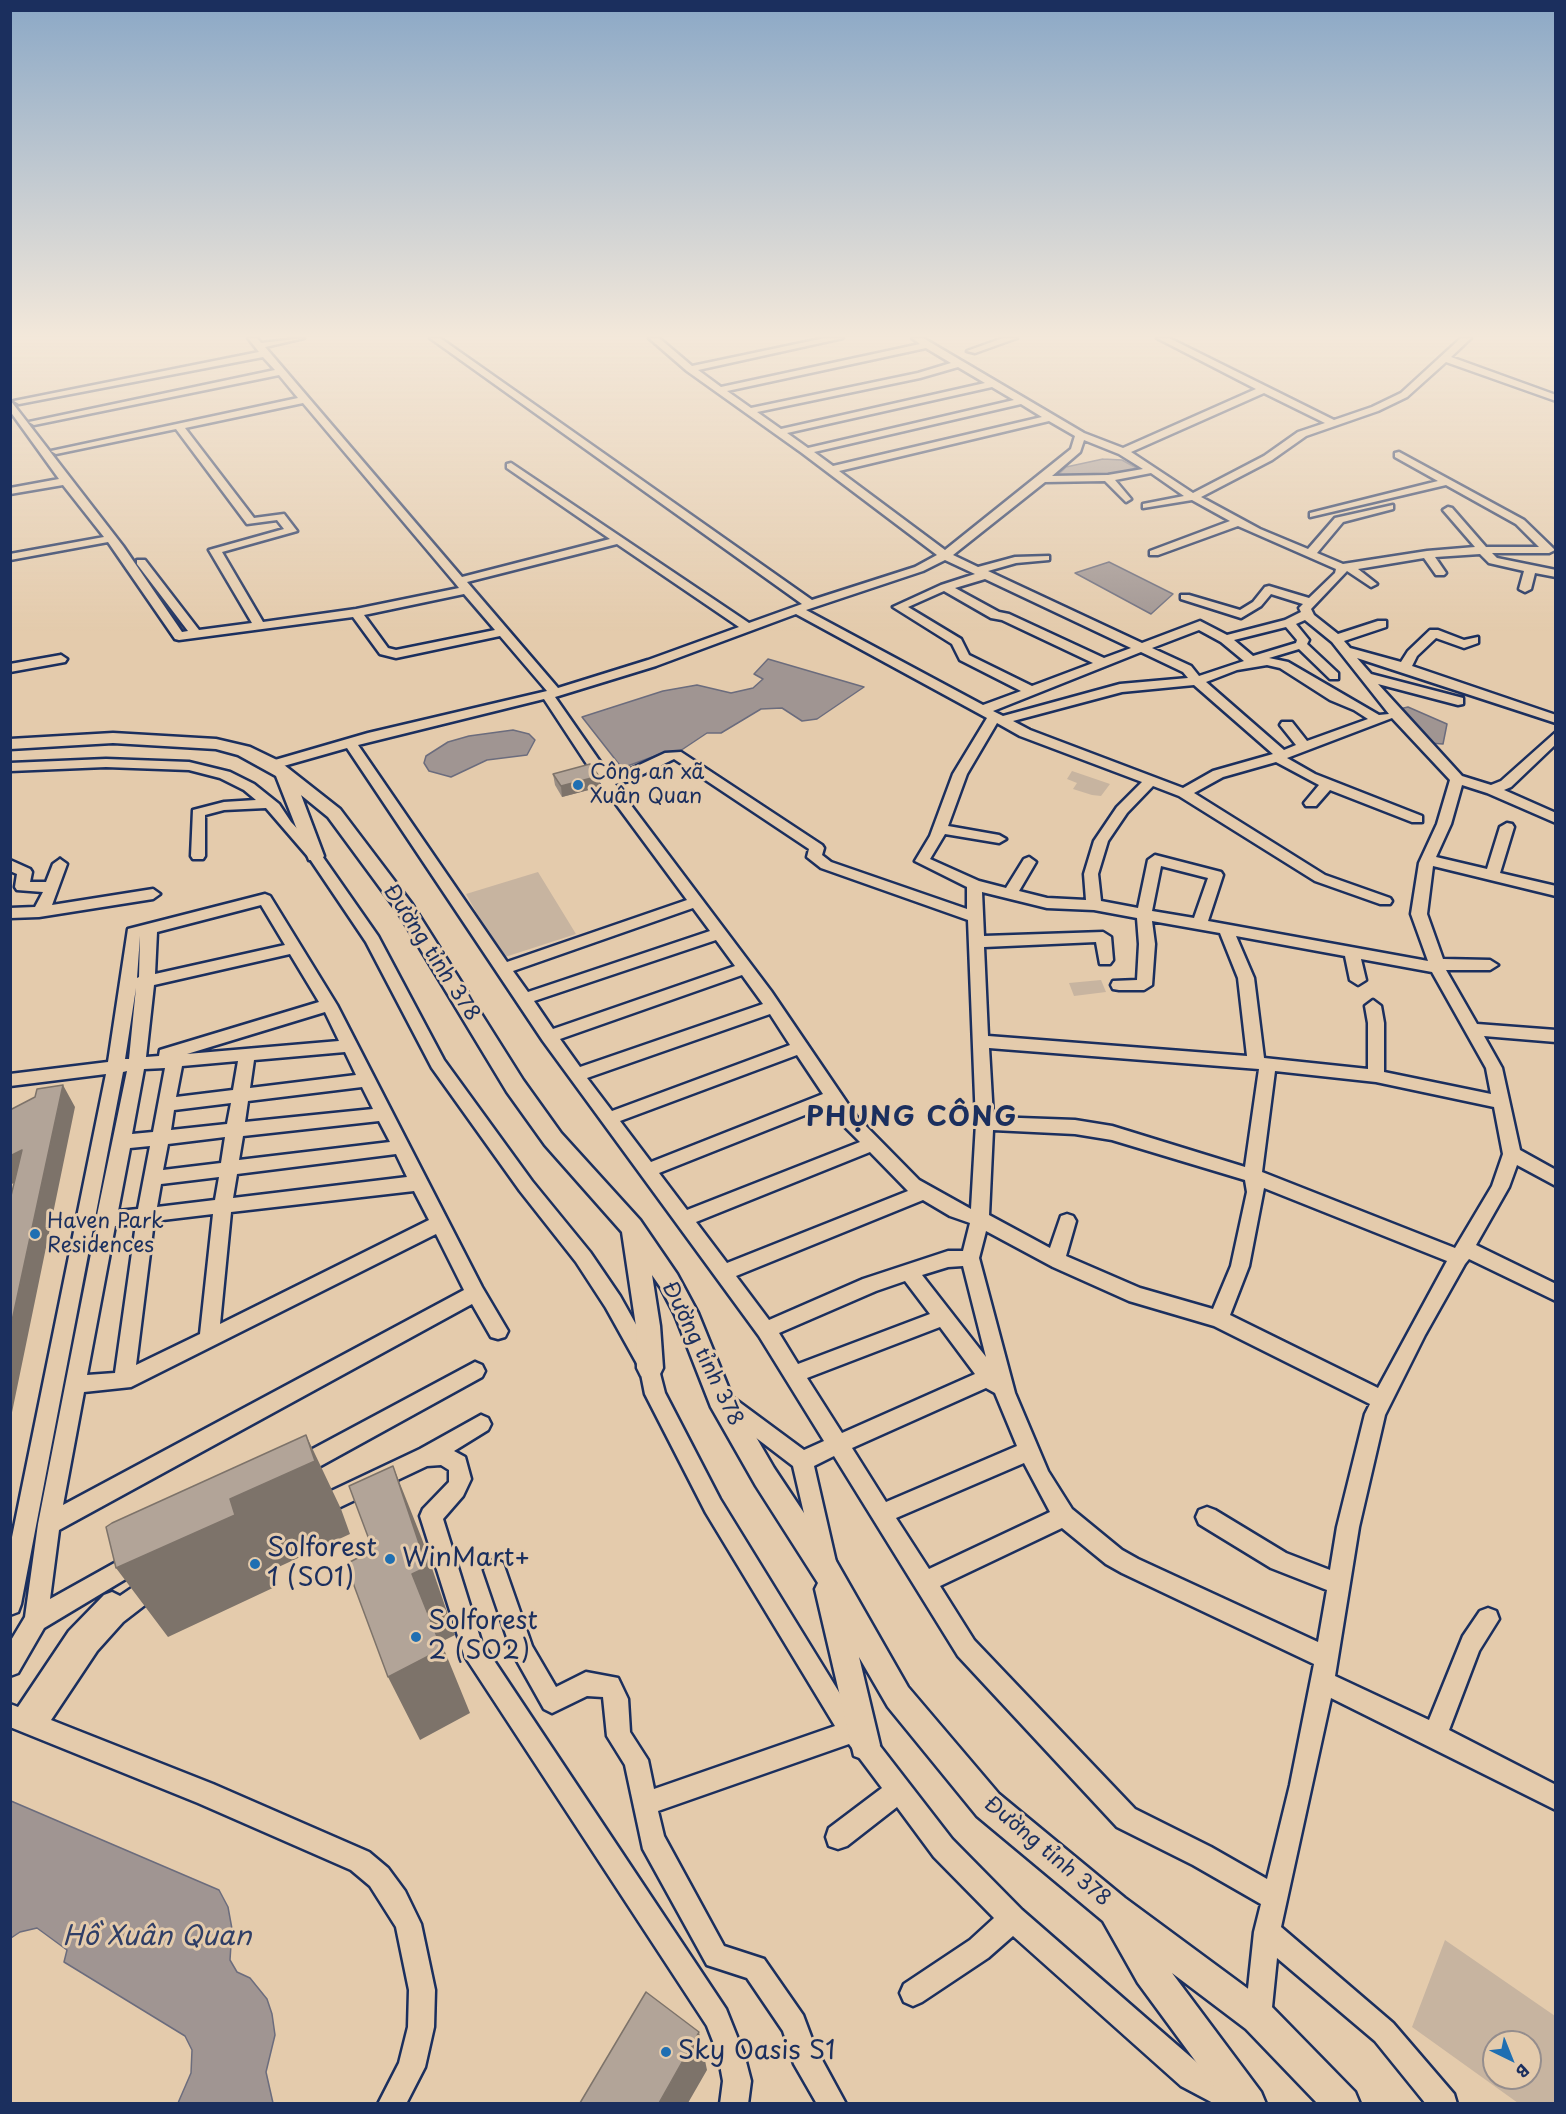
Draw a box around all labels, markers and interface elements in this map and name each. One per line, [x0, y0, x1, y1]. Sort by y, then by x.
place label: Công an xã Xuân Quan [590, 760, 704, 810]
marker: Công an xã Xuân Quan [571, 778, 585, 792]
street label: Đường tỉnh 378 [378, 880, 484, 1026]
district label: PHỤNG CÔNG [806, 1103, 1018, 1135]
place label: Haven Park Residences [47, 1209, 164, 1259]
marker: Haven Park Residences [28, 1227, 42, 1241]
street label: Đường tỉnh 378 [656, 1278, 748, 1430]
place label: Solforest 1 (SO1) [267, 1533, 377, 1594]
place label: WinMart+ [402, 1543, 531, 1575]
marker: WinMart+ [383, 1552, 397, 1566]
marker: Solforest 1 (SO1) [248, 1557, 262, 1571]
place label: Solforest 2 (SO2) [428, 1606, 538, 1667]
marker: Solforest 2 (SO2) [409, 1630, 423, 1644]
street label: Đường tỉnh 378 [979, 1792, 1115, 1912]
water label: Hồ Xuân Quan [63, 1922, 251, 1954]
north arrow [1482, 2030, 1542, 2090]
place label: Sky Oasis S1 [678, 2036, 835, 2068]
marker: Sky Oasis S1 [659, 2045, 673, 2059]
text: B [1511, 2059, 1535, 2084]

